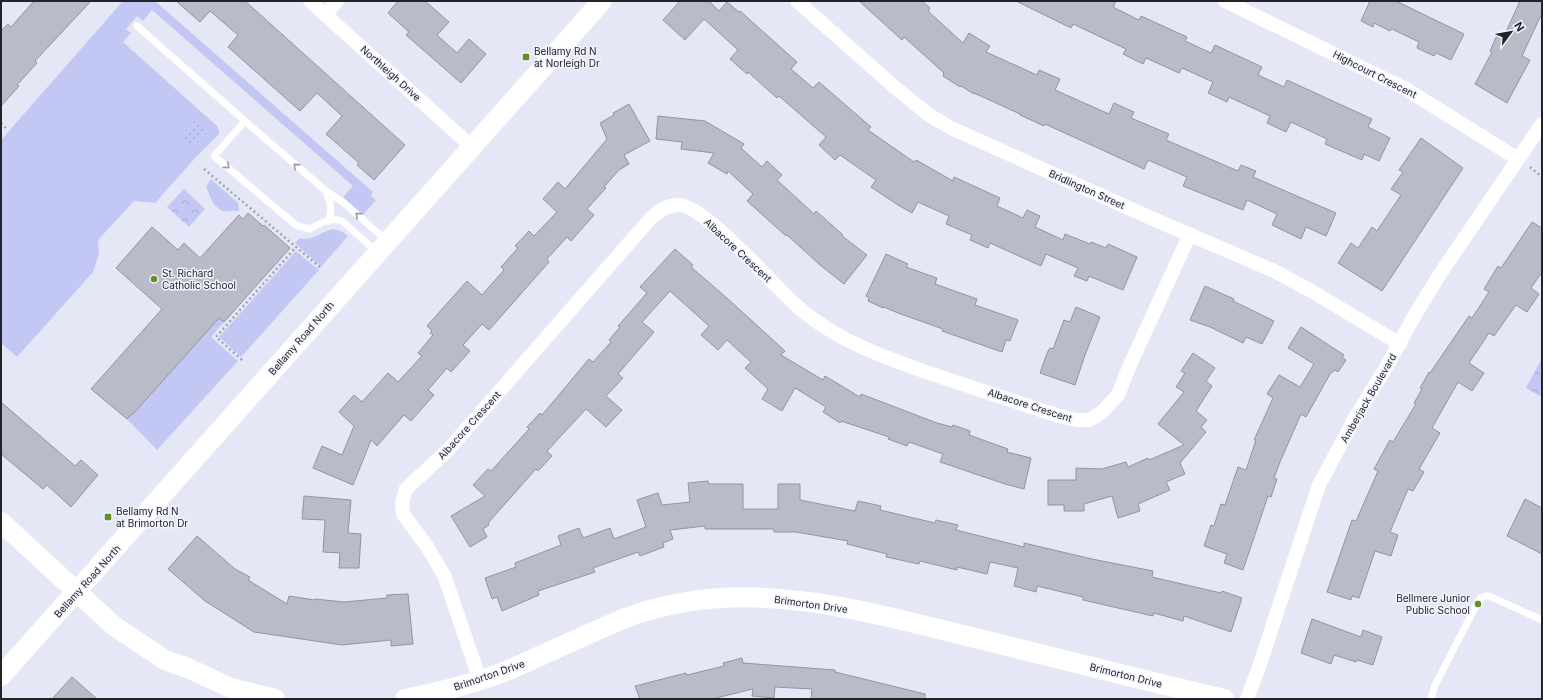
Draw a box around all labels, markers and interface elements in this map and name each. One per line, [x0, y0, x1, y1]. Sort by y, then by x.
north arrow [1491, 12, 1531, 52]
text: N [1511, 19, 1528, 34]
street label: Northleigh Drive [358, 43, 424, 103]
place label: Bellamy Rd N at Norleigh Dr [534, 45, 600, 69]
street label: Highcourt Crescent [1331, 48, 1419, 101]
marker: Bellamy Rd N at Norleigh Dr [521, 52, 531, 62]
one-way arrow [222, 162, 229, 169]
one-way arrow [293, 163, 301, 170]
street label: Bridlington Street [1047, 167, 1128, 211]
one-way arrow [355, 213, 363, 220]
street label: Albacore Crescent [702, 216, 775, 285]
place label: St. Richard Catholic School [162, 267, 236, 291]
marker: St. Richard Catholic School [149, 274, 159, 284]
street label: Bellamy Road North [266, 299, 336, 377]
street label: Amberjack Boulevard [1338, 351, 1398, 445]
street label: Albacore Crescent [986, 386, 1074, 425]
street label: Albacore Crescent [435, 388, 503, 462]
place label: Bellamy Rd N at Brimorton Dr [116, 505, 188, 529]
marker: Bellamy Rd N at Brimorton Dr [103, 512, 113, 522]
street label: Bellamy Road North [51, 542, 123, 620]
place label: Bellmere Junior Public School [1396, 592, 1470, 616]
street label: Brimorton Drive [773, 593, 849, 615]
marker: Bellmere Junior Public School [1473, 599, 1483, 609]
street label: Brimorton Drive [452, 657, 526, 693]
street label: Brimorton Drive [1089, 660, 1164, 690]

